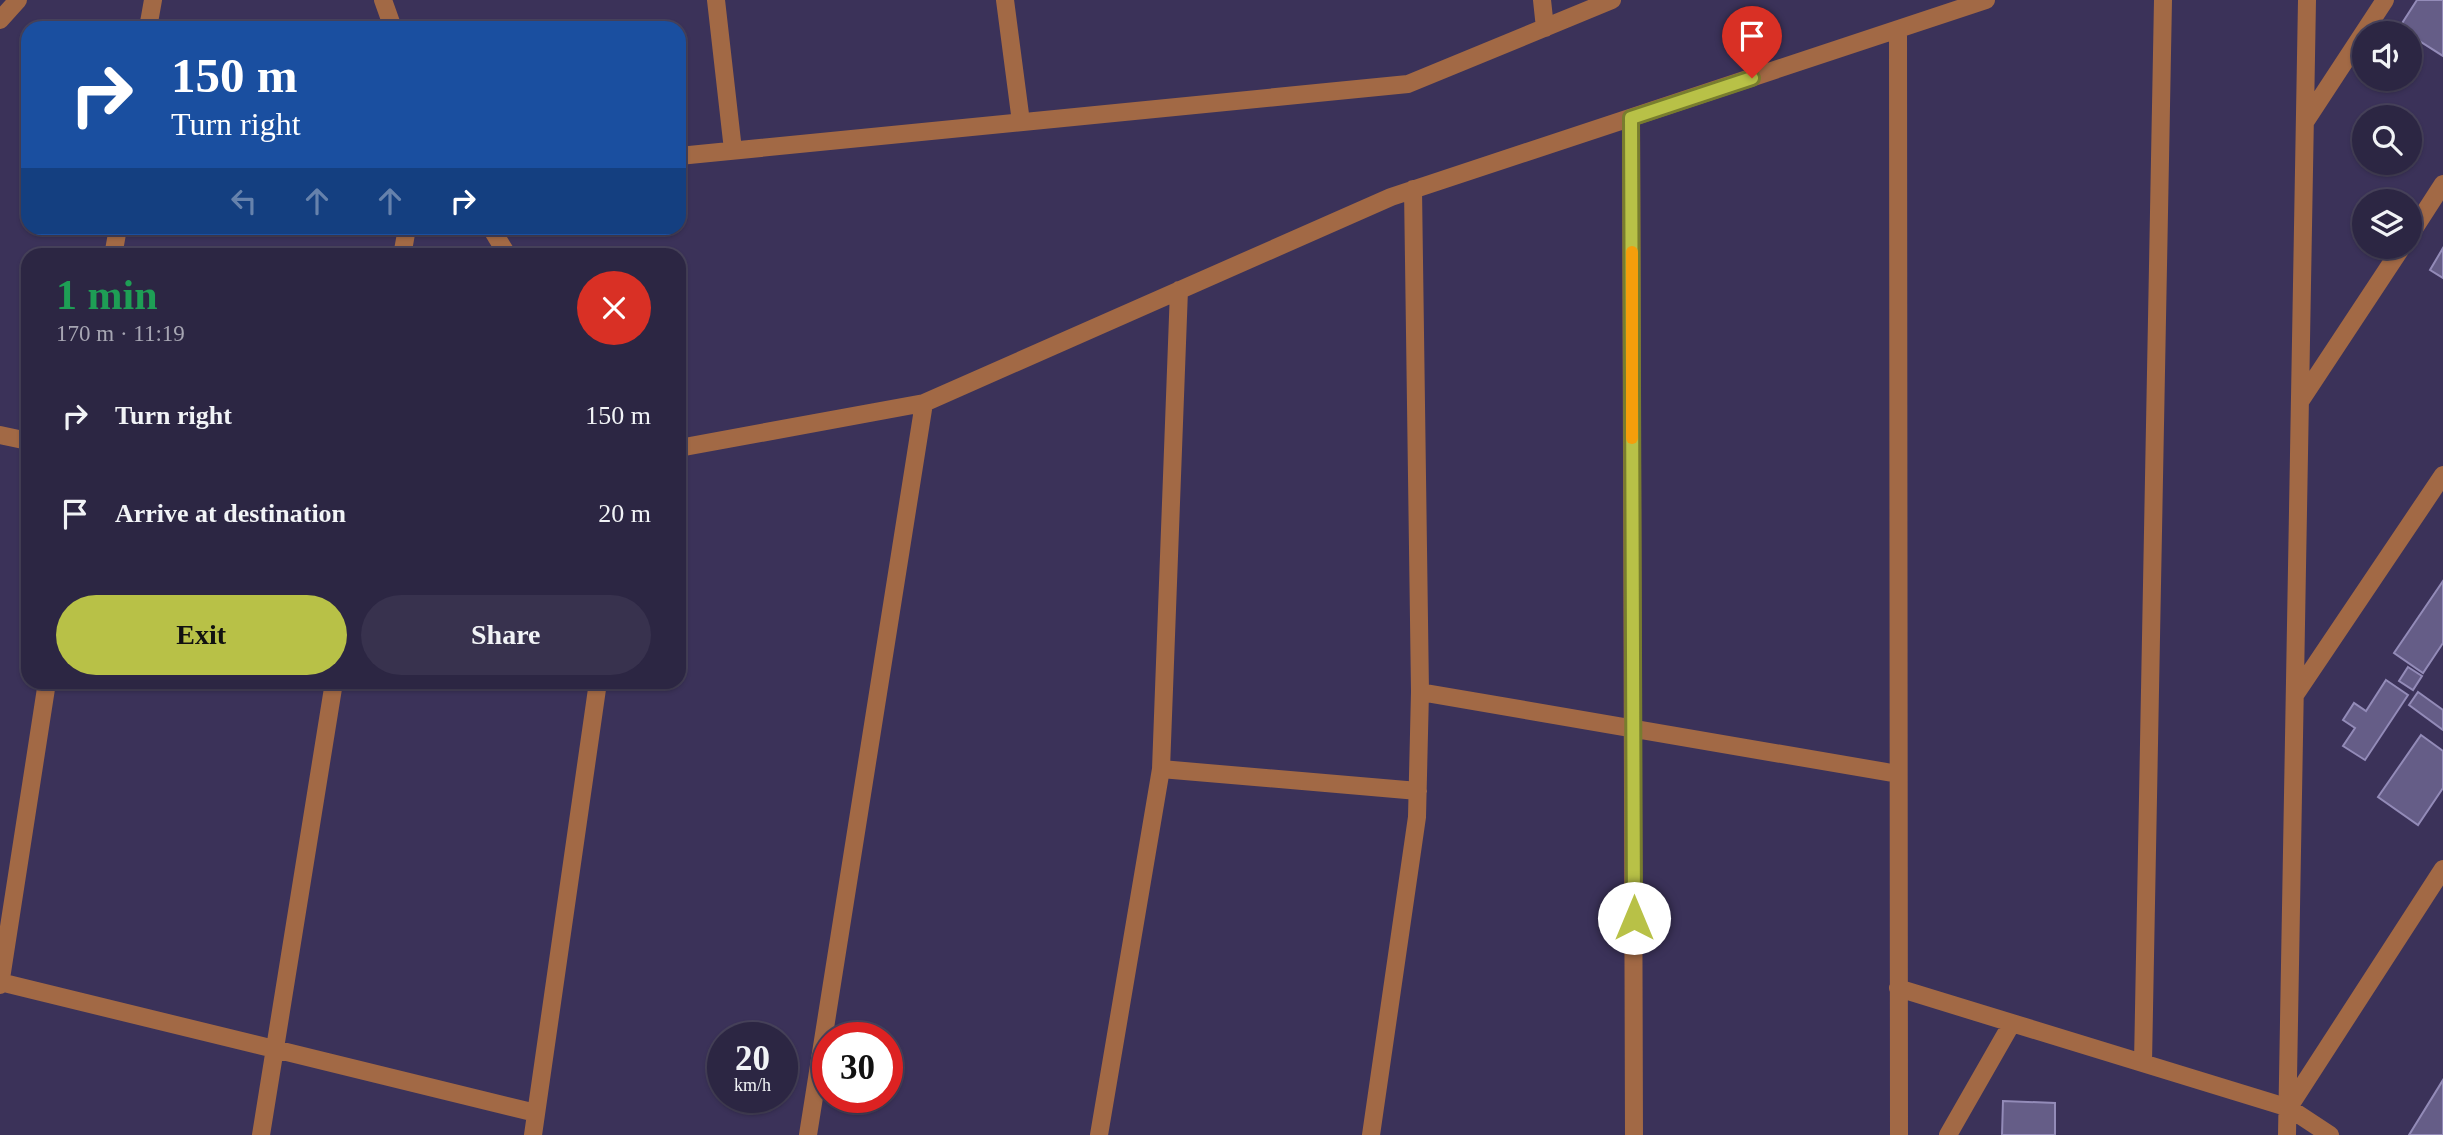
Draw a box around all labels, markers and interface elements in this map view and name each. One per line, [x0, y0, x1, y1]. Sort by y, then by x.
pin [1722, 6, 1782, 78]
icon: arrive [1733, 17, 1771, 55]
map controls [2352, 21, 2422, 259]
button: sound [2352, 21, 2422, 91]
text: 150 m [171, 48, 298, 103]
icon: right [56, 49, 147, 140]
button: search [2352, 105, 2422, 175]
text: Turn right [171, 106, 301, 142]
icon: left [225, 182, 263, 220]
icon: ahead [298, 182, 336, 220]
icon: ahead [371, 182, 409, 220]
icon: right [444, 182, 482, 220]
button: layers [2352, 189, 2422, 259]
button: close [577, 271, 651, 345]
text: 1 min [56, 272, 158, 318]
text: 170 m · 11:19 [56, 321, 185, 346]
icon: right [56, 397, 94, 435]
text: Turn right [115, 401, 232, 430]
text: 150 m [585, 401, 651, 430]
icon: arrive [56, 495, 94, 533]
text: Arrive at destination [115, 499, 346, 528]
text: 20 m [598, 499, 651, 528]
button: Exit [56, 595, 347, 675]
button: Share [361, 595, 651, 675]
position arrow [1597, 881, 1671, 955]
speed limit sign: 30 [812, 1022, 903, 1113]
text: 20 [735, 1039, 770, 1078]
text: km/h [734, 1075, 771, 1095]

